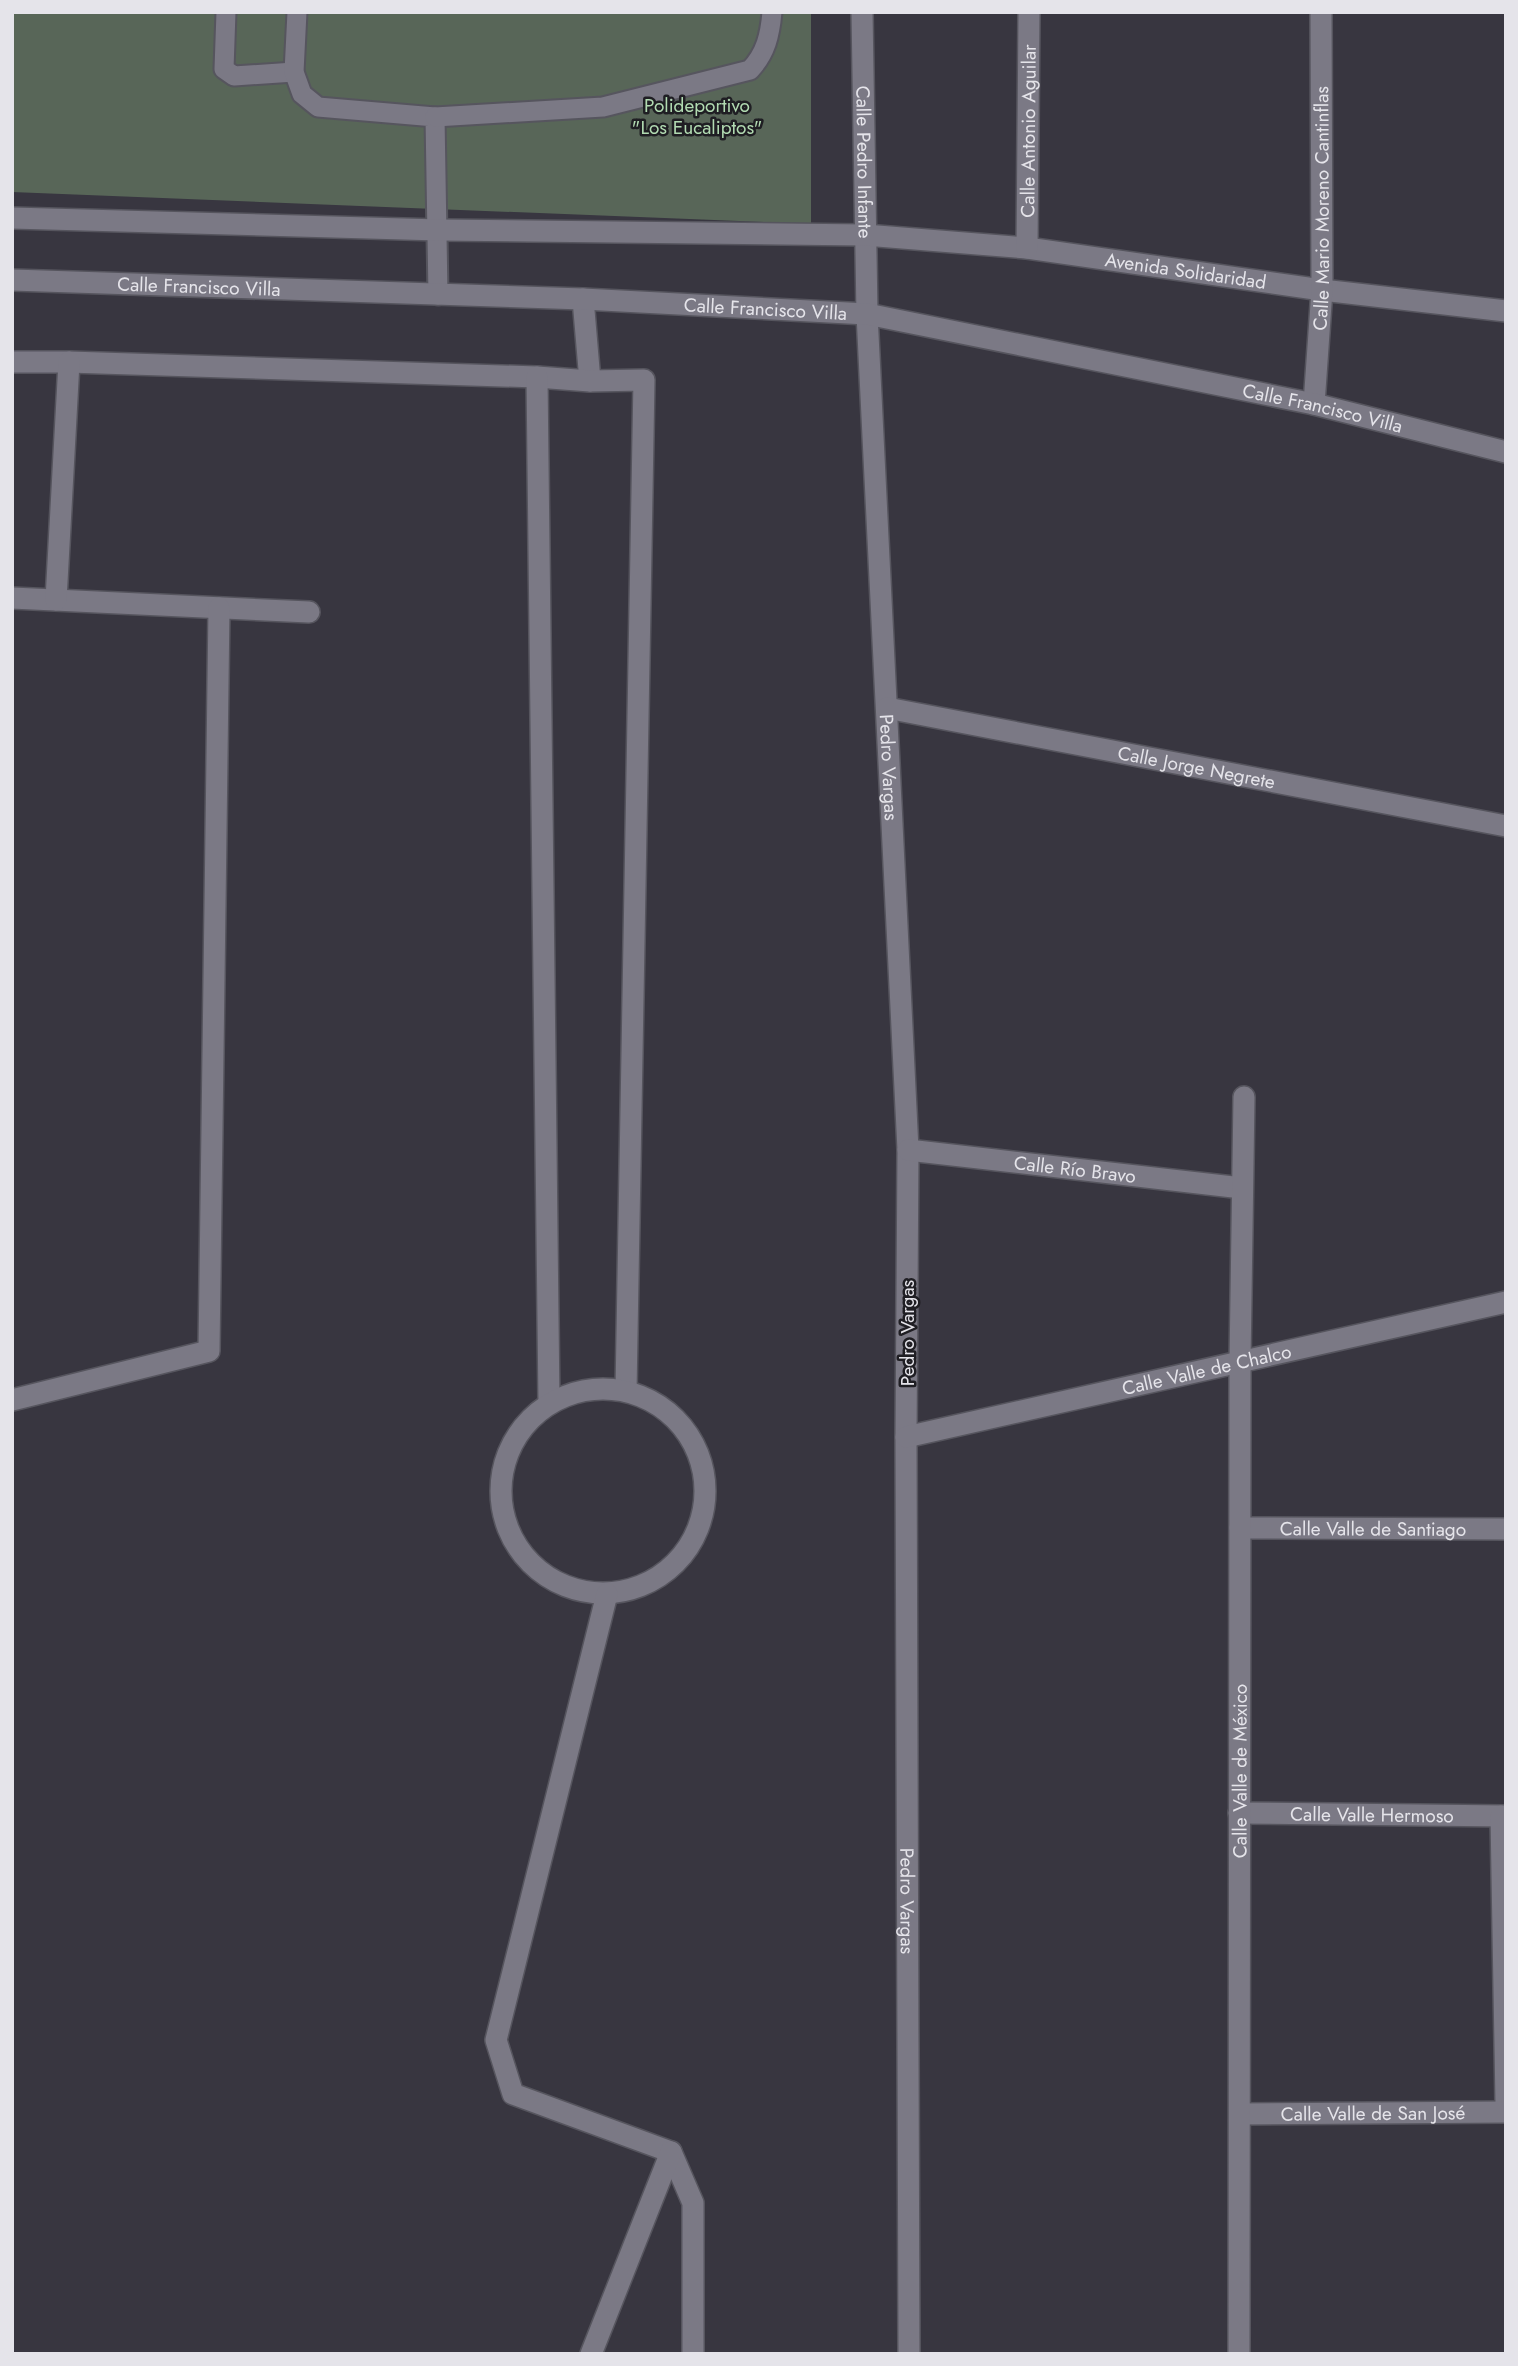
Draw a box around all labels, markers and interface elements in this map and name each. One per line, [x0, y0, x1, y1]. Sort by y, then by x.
street label: Calle Antonio Aguilar [1014, 44, 1042, 218]
street label: Calle Pedro Infante [850, 85, 879, 239]
street label: Calle Mario Moreno Cantinflas [1306, 86, 1335, 331]
park label: Polideportivo "Los Eucaliptos" [632, 92, 762, 141]
street label: Avenida Solidaridad [1103, 246, 1268, 295]
street label: Calle Francisco Villa [117, 270, 281, 302]
street label: Calle Francisco Villa [683, 291, 848, 326]
street label: Calle Francisco Villa [1240, 376, 1406, 439]
street label: Pedro Vargas [873, 714, 905, 822]
street label: Calle Jorge Negrete [1115, 739, 1278, 795]
street label: Calle Río Bravo [1012, 1149, 1137, 1189]
street label: Pedro Vargas [894, 1279, 921, 1386]
street label: Calle Valle de Chalco [1119, 1337, 1294, 1402]
street label: Calle Valle de Santiago [1280, 1515, 1466, 1542]
street label: Calle Valle de México [1226, 1684, 1253, 1858]
street label: Calle Valle Hermoso [1290, 1800, 1454, 1829]
street label: Pedro Vargas [894, 1848, 921, 1955]
street label: Calle Valle de San José [1281, 2099, 1466, 2127]

